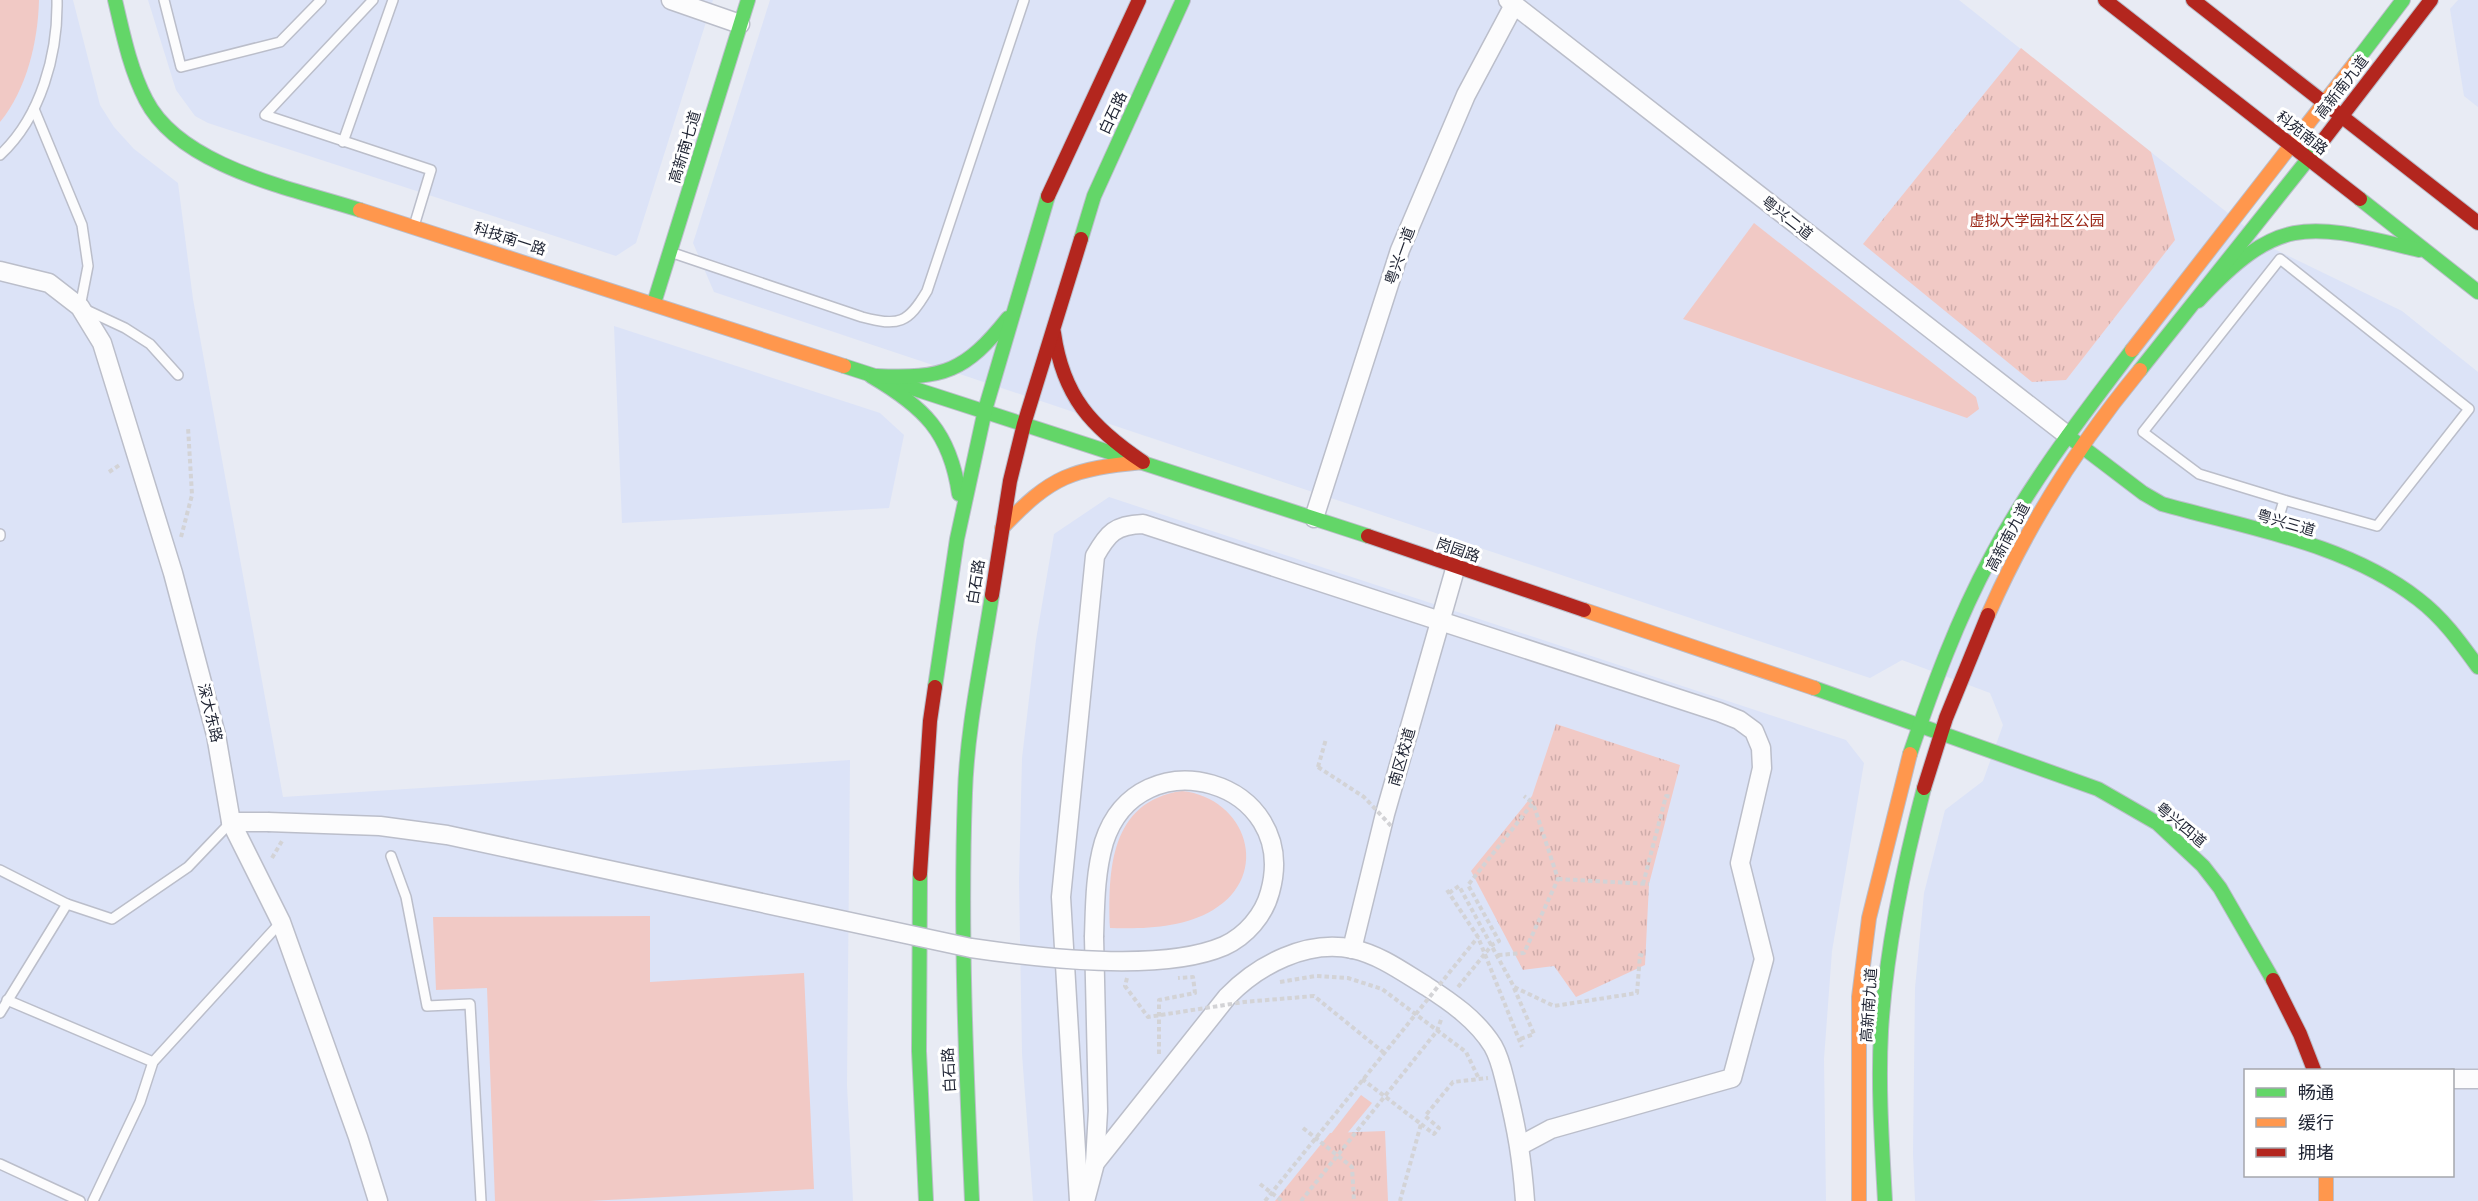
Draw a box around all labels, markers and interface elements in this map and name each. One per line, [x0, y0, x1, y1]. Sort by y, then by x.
street label: 高新南九道 [2310, 51, 2372, 122]
street label: 白石路 [1094, 88, 1131, 137]
street label: 科苑南路 [2273, 106, 2332, 159]
street label: 高新南七道 [664, 108, 705, 186]
street label: 粤兴二道 [1758, 191, 1817, 244]
park label: 虚拟大学园社区公园 [1969, 210, 2105, 230]
street label: 科技南一路 [472, 217, 549, 259]
street label: 粤兴一道 [1379, 224, 1419, 287]
street label: 高新南九道 [1981, 499, 2034, 574]
street label: 粤兴三道 [2255, 504, 2318, 540]
street label: 岗园路 [1434, 532, 1483, 566]
street label: 白石路 [962, 558, 988, 606]
street label: 深大东路 [194, 681, 228, 744]
street label: 南区校道 [1383, 725, 1419, 788]
street label: 粤兴四道 [2152, 797, 2211, 851]
street label: 高新南九道 [1855, 967, 1881, 1043]
street label: 白石路 [937, 1047, 959, 1093]
legend [2244, 1069, 2454, 1177]
text: 畅通 [2298, 1080, 2334, 1104]
text: 缓行 [2298, 1110, 2334, 1134]
text: 拥堵 [2298, 1140, 2334, 1164]

